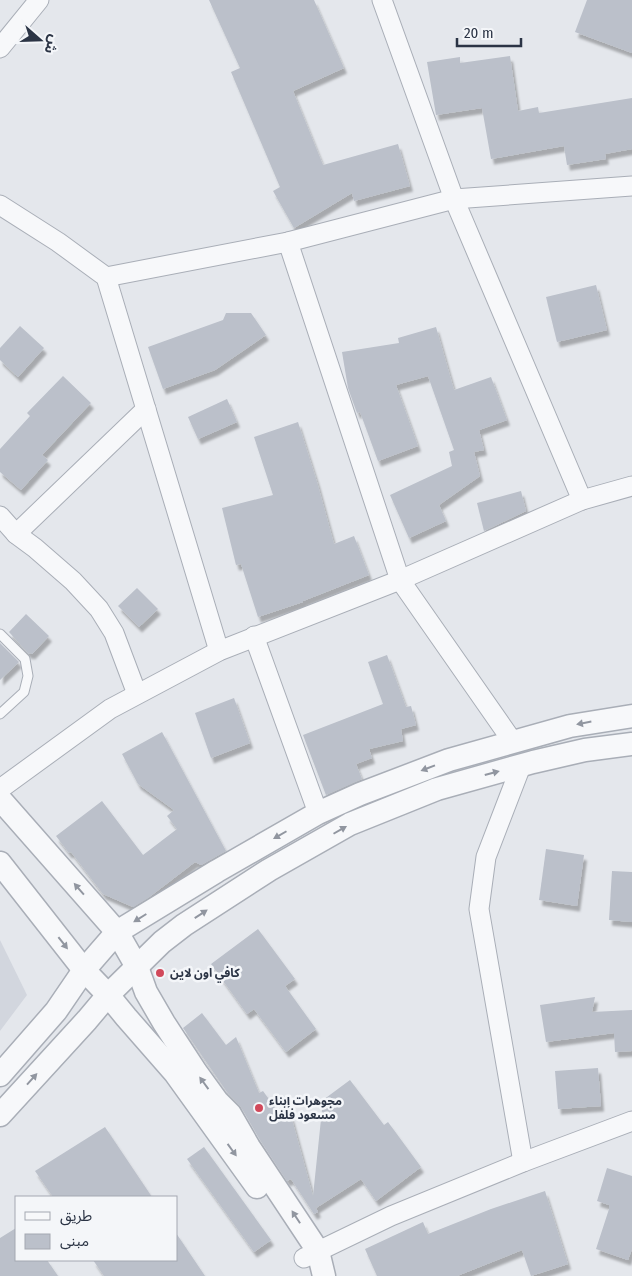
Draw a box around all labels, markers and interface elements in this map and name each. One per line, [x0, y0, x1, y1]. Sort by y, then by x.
north arrow [15, 15, 65, 65]
scale bar [457, 15, 521, 47]
text: 20 m [464, 24, 494, 42]
text: ش [40, 32, 63, 56]
one-way arrow [575, 720, 591, 728]
one-way arrow [420, 764, 435, 772]
one-way arrow [485, 769, 500, 777]
one-way arrow [333, 826, 347, 834]
one-way arrow [273, 831, 288, 839]
one-way arrow [73, 883, 85, 895]
one-way arrow [195, 910, 208, 919]
one-way arrow [134, 913, 147, 922]
one-way arrow [57, 936, 68, 949]
place label: كافي اون لاين [170, 966, 240, 983]
marker: كافي اون لاين [154, 967, 166, 979]
one-way arrow [26, 1073, 38, 1085]
one-way arrow [199, 1076, 209, 1090]
place label: مجوهرات إبناء مسعود فلفل [269, 1094, 342, 1122]
marker: مجوهرات إبناء مسعود فلفل [253, 1102, 265, 1114]
one-way arrow [227, 1143, 237, 1157]
legend [15, 1196, 178, 1261]
text: طريق [60, 1207, 92, 1226]
one-way arrow [291, 1210, 301, 1224]
text: مبنى [60, 1232, 89, 1250]

